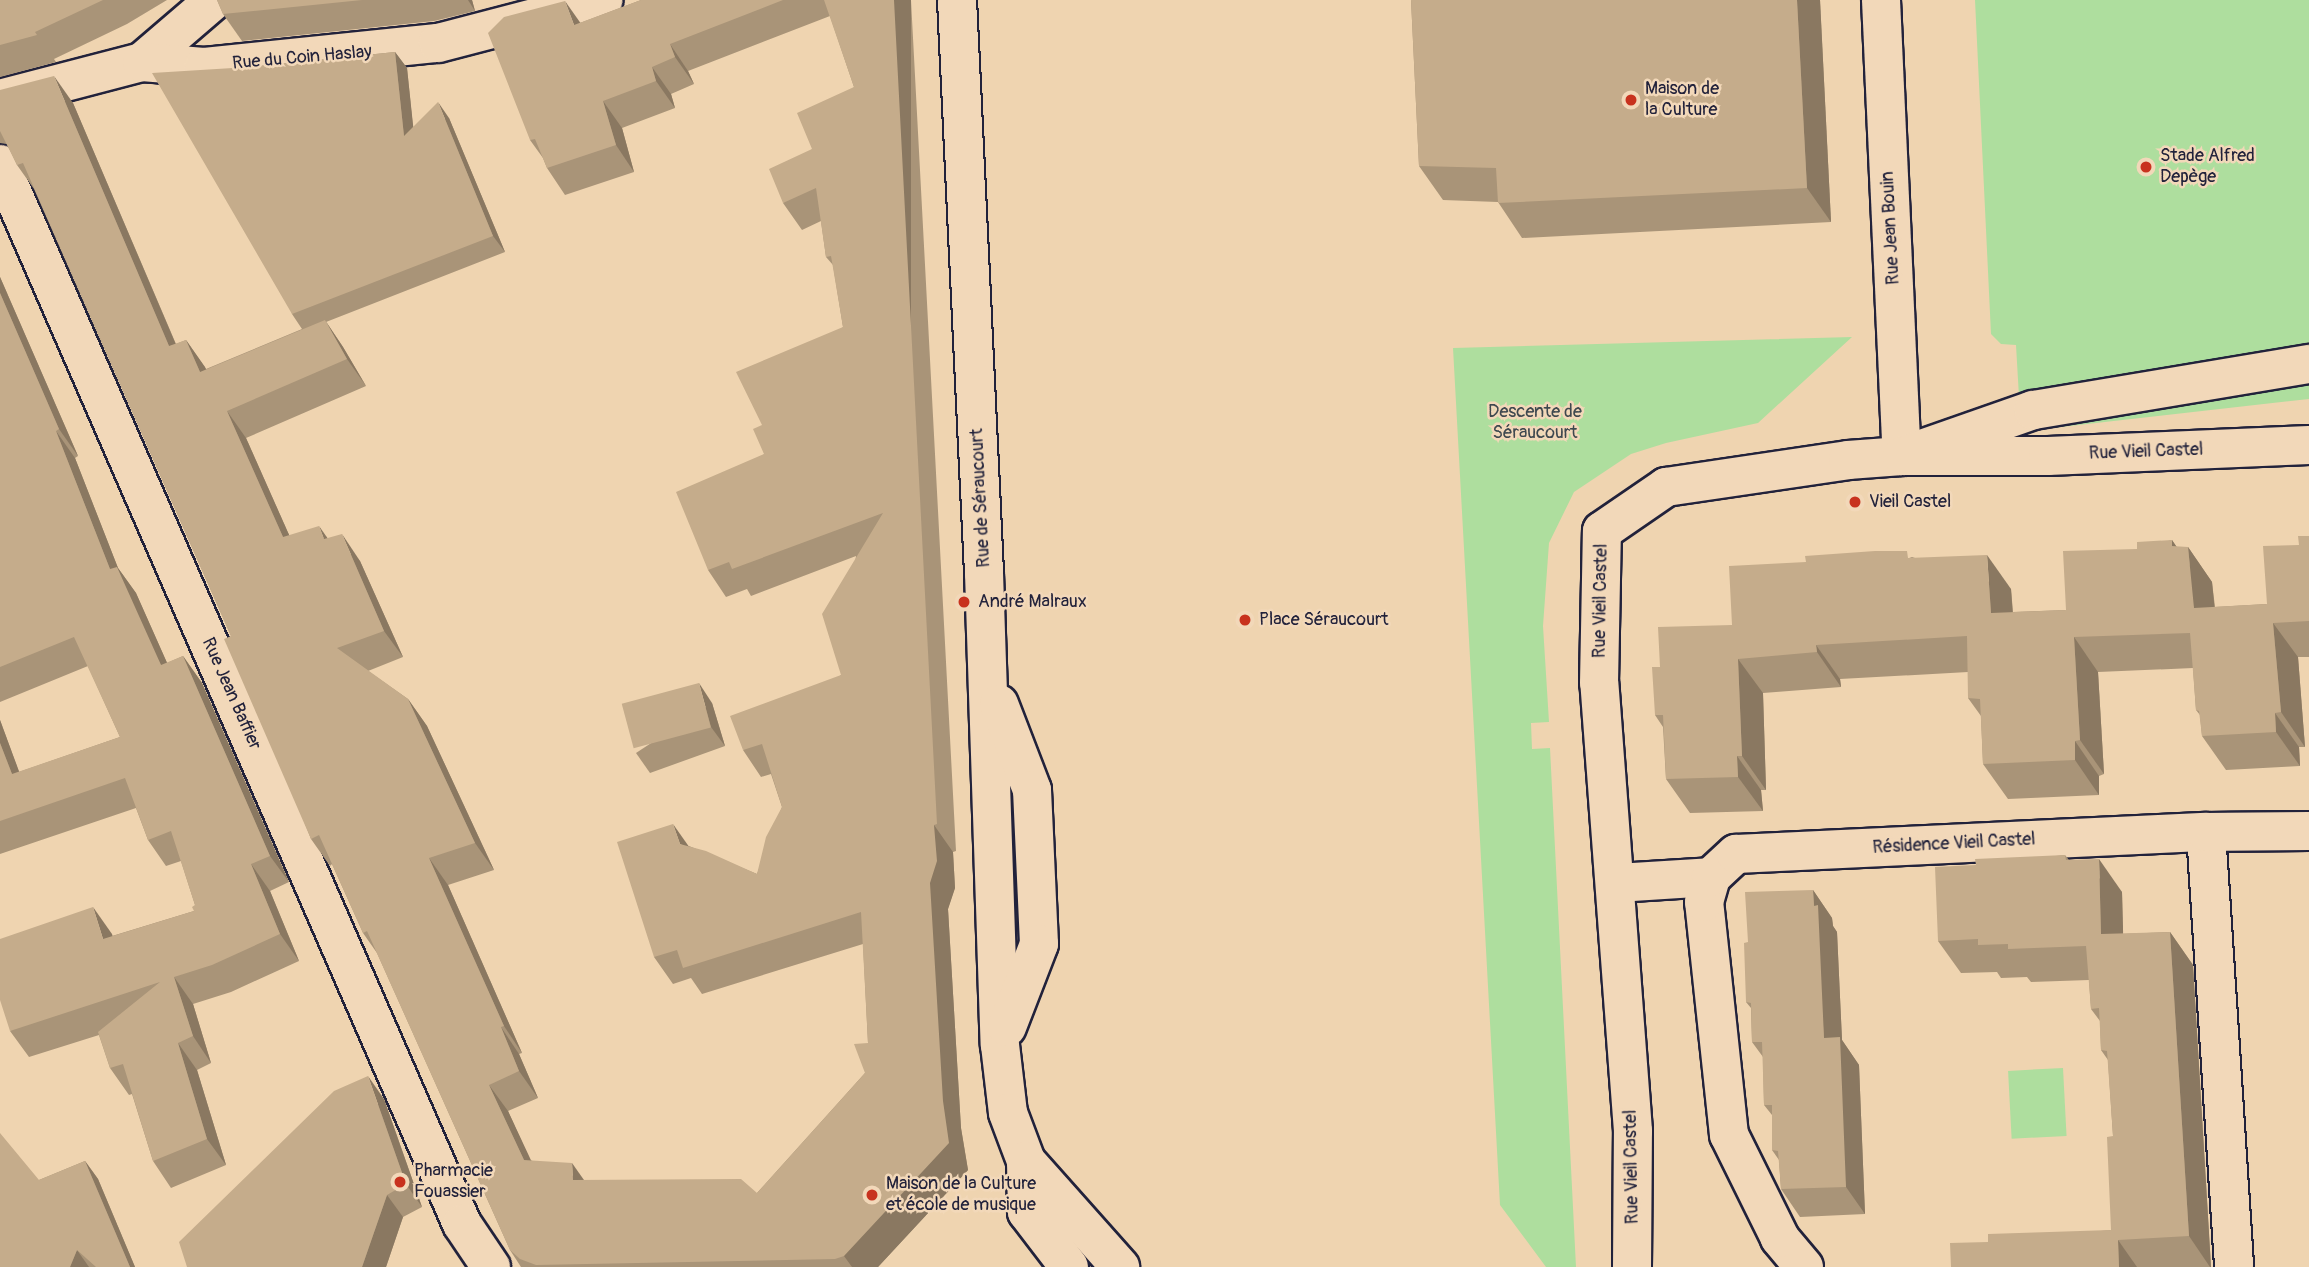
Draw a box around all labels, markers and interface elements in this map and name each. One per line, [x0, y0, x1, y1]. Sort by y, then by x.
street label: Rue du Coin Haslay [231, 41, 373, 75]
place label: Maison de la Culture [1645, 79, 1719, 122]
marker: Maison de la Culture [1623, 92, 1639, 108]
place label: Stade Alfred Depège [2160, 146, 2255, 188]
marker: Stade Alfred Depège [2138, 159, 2154, 175]
street label: Rue Jean Bouin [1877, 171, 1905, 285]
park label: Descente de Séraucourt [1488, 402, 1582, 444]
street label: Rue de Séraucourt [967, 428, 995, 568]
street label: Rue Vieil Castel [2088, 439, 2204, 465]
place label: Vieil Castel [1869, 491, 1951, 513]
marker: Vieil Castel [1847, 494, 1863, 510]
street label: Rue Vieil Castel [1589, 544, 1613, 658]
place label: André Malraux [978, 591, 1087, 613]
marker: André Malraux [956, 594, 972, 610]
place label: Place Séraucourt [1259, 609, 1389, 631]
marker: Place Séraucourt [1237, 612, 1253, 628]
street label: Rue Jean Baffier [197, 635, 265, 753]
street label: Résidence Vieil Castel [1872, 829, 2036, 859]
street label: Rue Vieil Castel [1620, 1110, 1644, 1224]
place label: Pharmacie Fouassier [414, 1161, 493, 1204]
marker: Pharmacie Fouassier [392, 1174, 408, 1190]
place label: Maison de la Culture et école de musique [886, 1174, 1036, 1216]
marker: Maison de la Culture et école de musique [864, 1187, 880, 1203]

